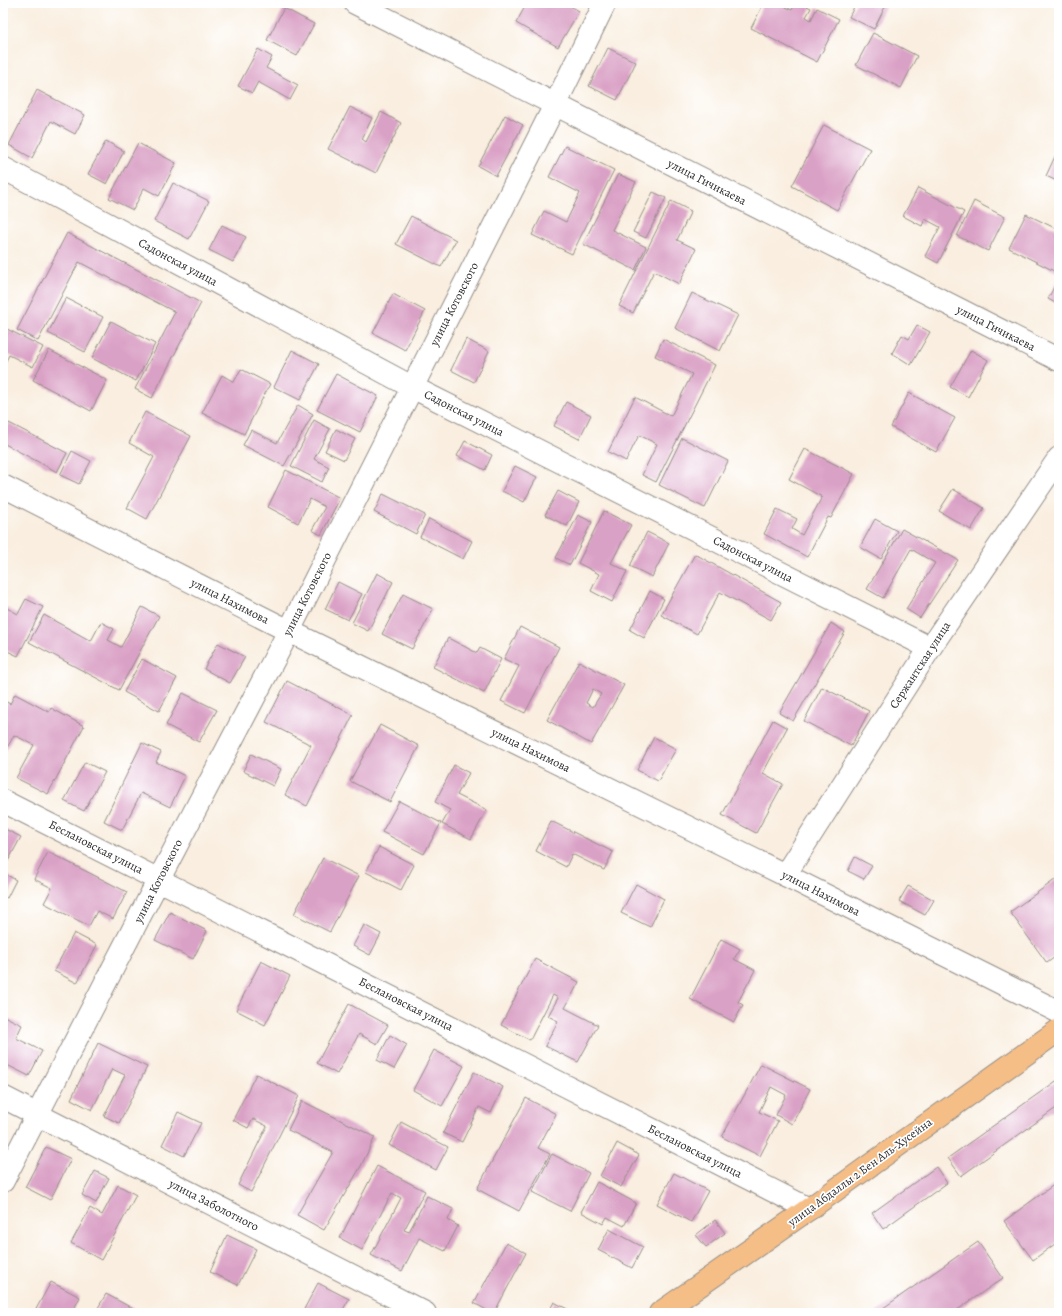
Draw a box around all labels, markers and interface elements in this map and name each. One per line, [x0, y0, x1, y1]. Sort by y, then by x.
street label: улица Гичикаева [664, 155, 750, 209]
street label: Садонская улица [136, 234, 221, 290]
street label: улица Котовского [426, 259, 482, 349]
street label: улица Гичикаева [953, 301, 1039, 355]
street label: Садонская улица [421, 386, 507, 440]
street label: Садонская улица [710, 532, 796, 586]
street label: улица Котовского [279, 549, 335, 639]
street label: улица Нахимова [187, 574, 272, 628]
street label: Сержантская улица [886, 618, 954, 712]
street label: улица Нахимова [488, 724, 573, 776]
street label: Беслановская улица [46, 816, 146, 878]
street label: улица Котовского [130, 836, 186, 926]
street label: улица Нахимова [778, 866, 863, 920]
street label: Беслановская улица [356, 973, 456, 1035]
street label: улица Абдаллы 2 Бен Аль-Хусейна [784, 1114, 936, 1230]
street label: Беслановская улица [645, 1120, 745, 1182]
street label: улица Заболотного [165, 1175, 262, 1235]

